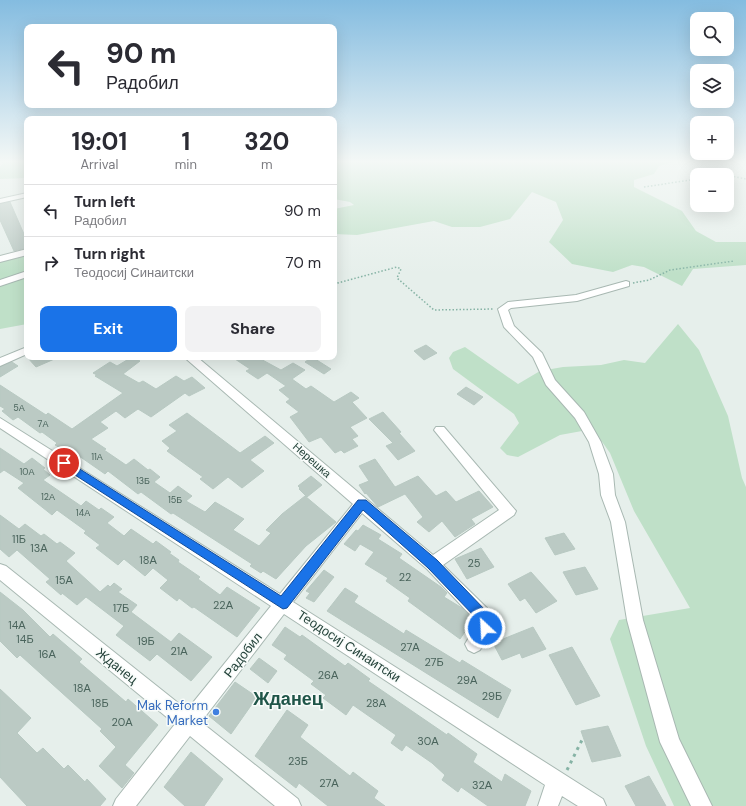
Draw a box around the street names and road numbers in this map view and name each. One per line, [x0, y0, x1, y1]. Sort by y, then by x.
street label: Нерешка [290, 440, 335, 481]
street label: Теодосиј Синаитски [294, 606, 404, 686]
street label: Радобил [220, 629, 266, 681]
street label: Жданец [93, 644, 142, 688]

